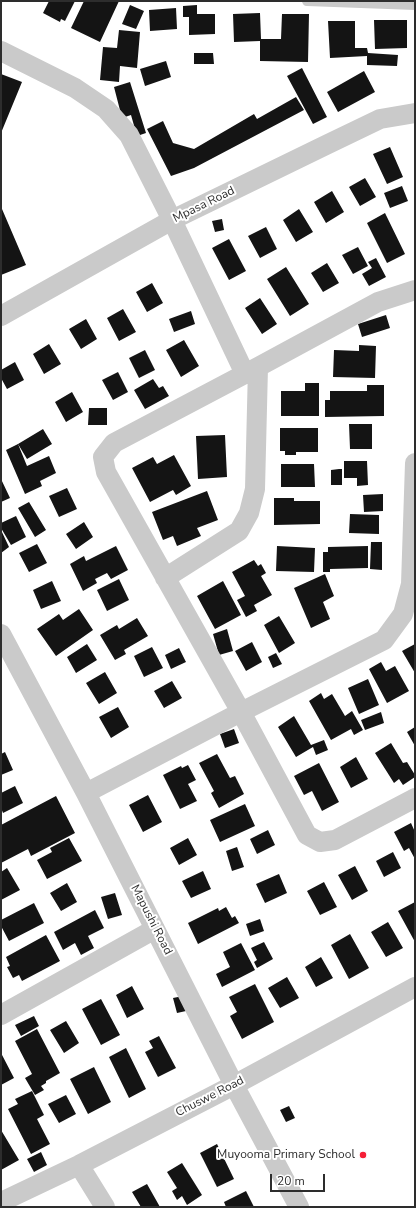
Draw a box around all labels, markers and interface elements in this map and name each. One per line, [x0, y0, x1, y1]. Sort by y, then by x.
street label: Mpasa Road [171, 184, 237, 226]
street label: Mapushi Road [127, 883, 175, 957]
street label: Chuswe Road [173, 1074, 247, 1120]
place label: Muyooma Primary School [217, 1148, 355, 1162]
marker: Muyooma Primary School [358, 1150, 368, 1160]
scale bar [272, 1166, 327, 1192]
text: 20 m [277, 1173, 305, 1189]

